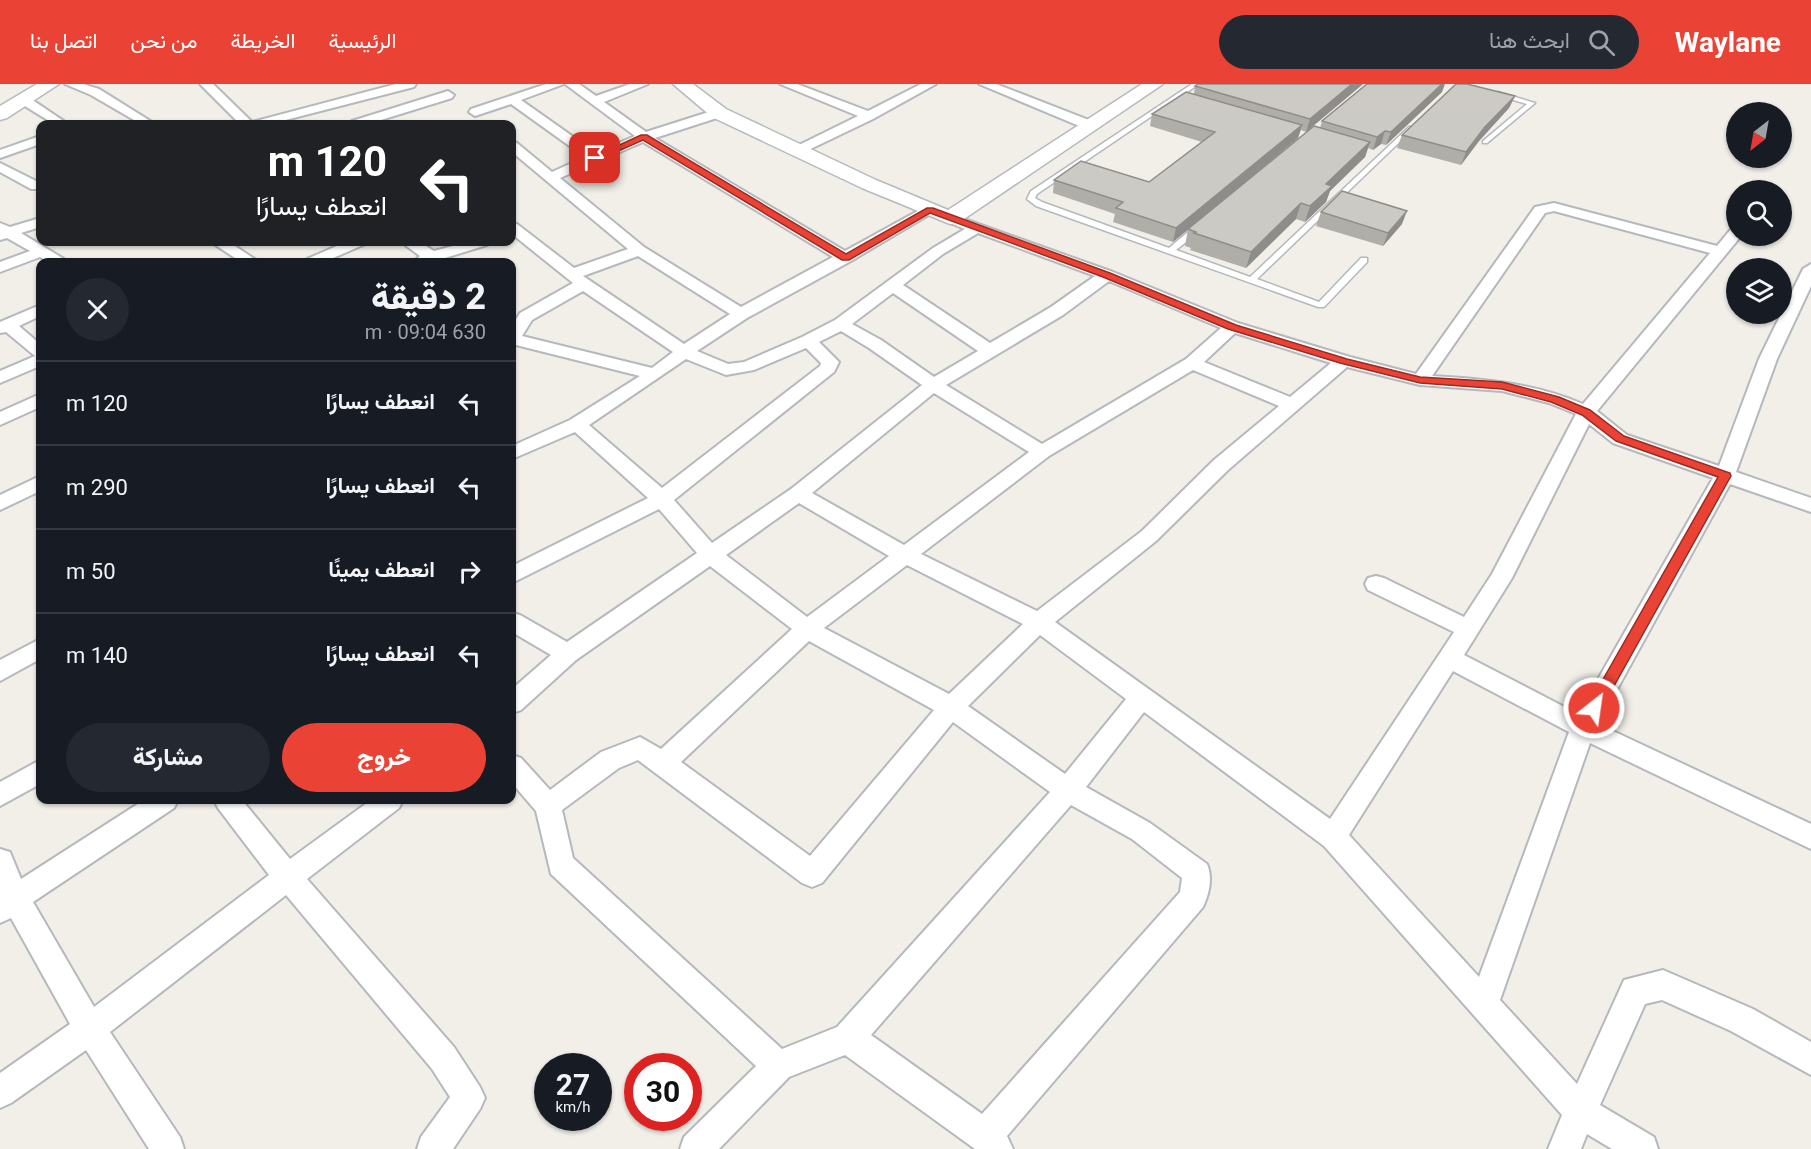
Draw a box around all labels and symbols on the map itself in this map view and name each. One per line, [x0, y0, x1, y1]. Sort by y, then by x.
north arrow [1726, 102, 1792, 168]
pin [569, 132, 620, 183]
position arrow [1562, 676, 1626, 740]
speed limit sign: 30 [624, 1053, 702, 1131]

